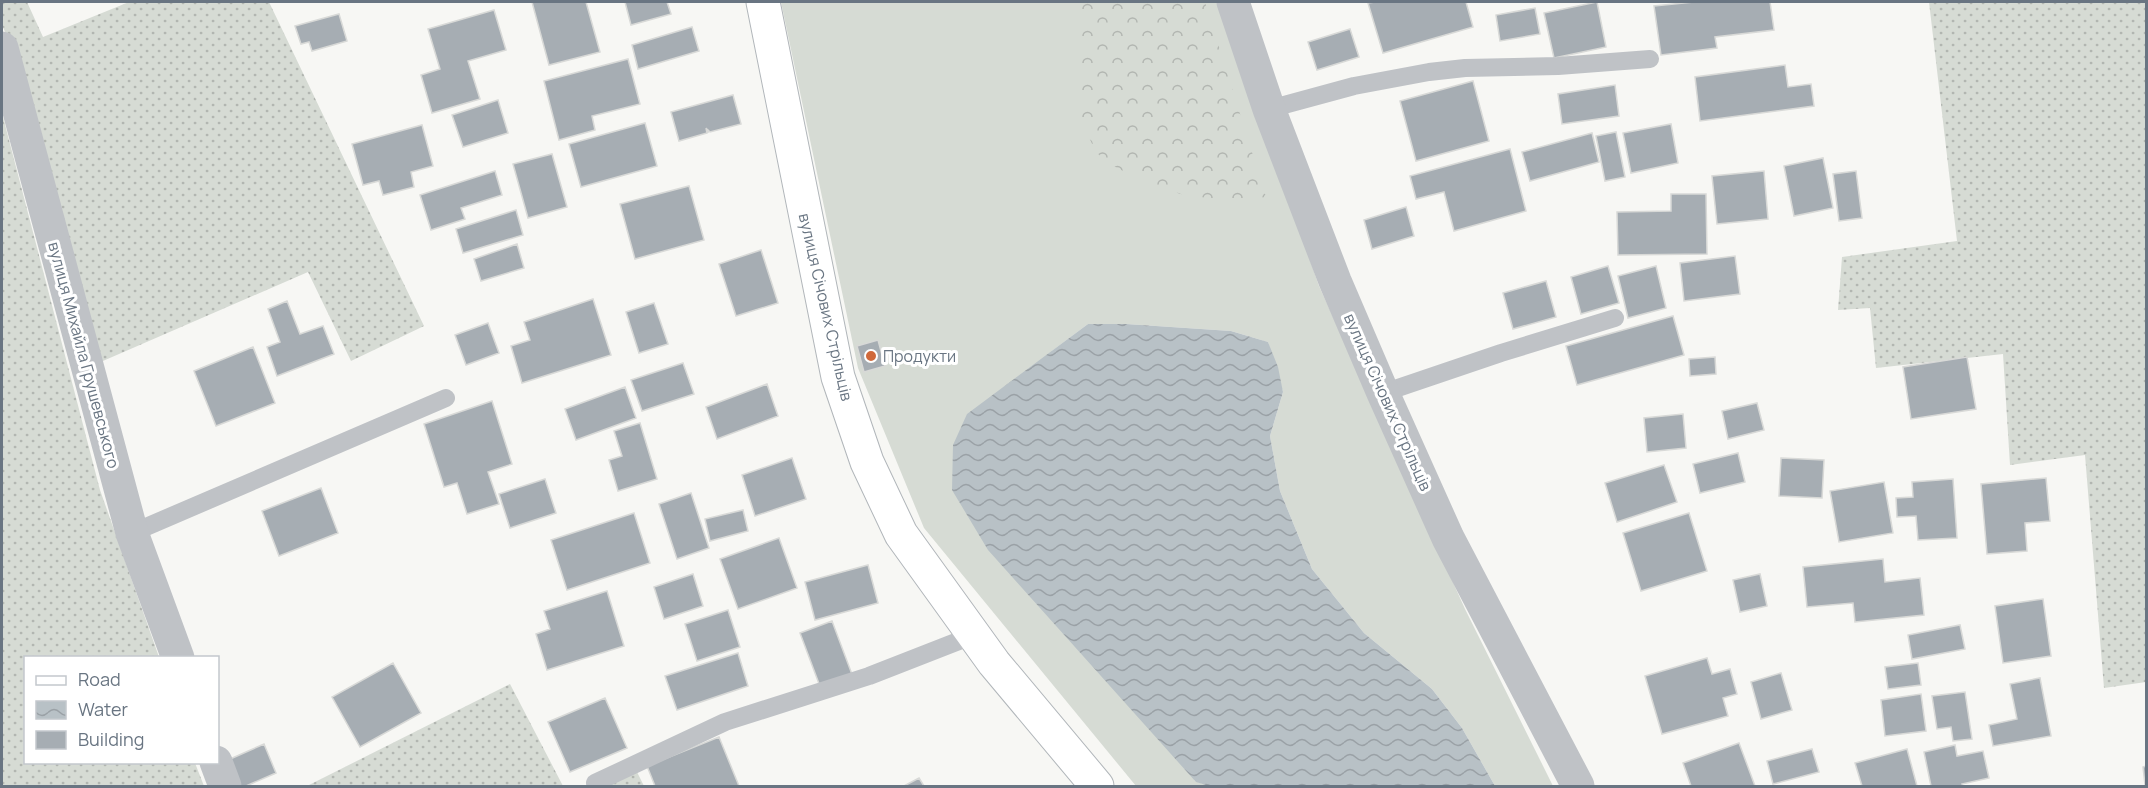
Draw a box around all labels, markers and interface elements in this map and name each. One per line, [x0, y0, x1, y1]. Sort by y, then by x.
street label: вулиця Січових Стрільців [794, 211, 858, 403]
street label: вулиця Михайла Грушевського [43, 239, 125, 471]
street label: вулиця Січових Стрільців [1339, 310, 1437, 495]
place label: Продукти [883, 345, 956, 367]
marker: Продукти [864, 349, 878, 363]
legend [24, 656, 219, 764]
text: Road [78, 667, 121, 691]
text: Water [78, 697, 128, 721]
text: Building [78, 727, 144, 751]

